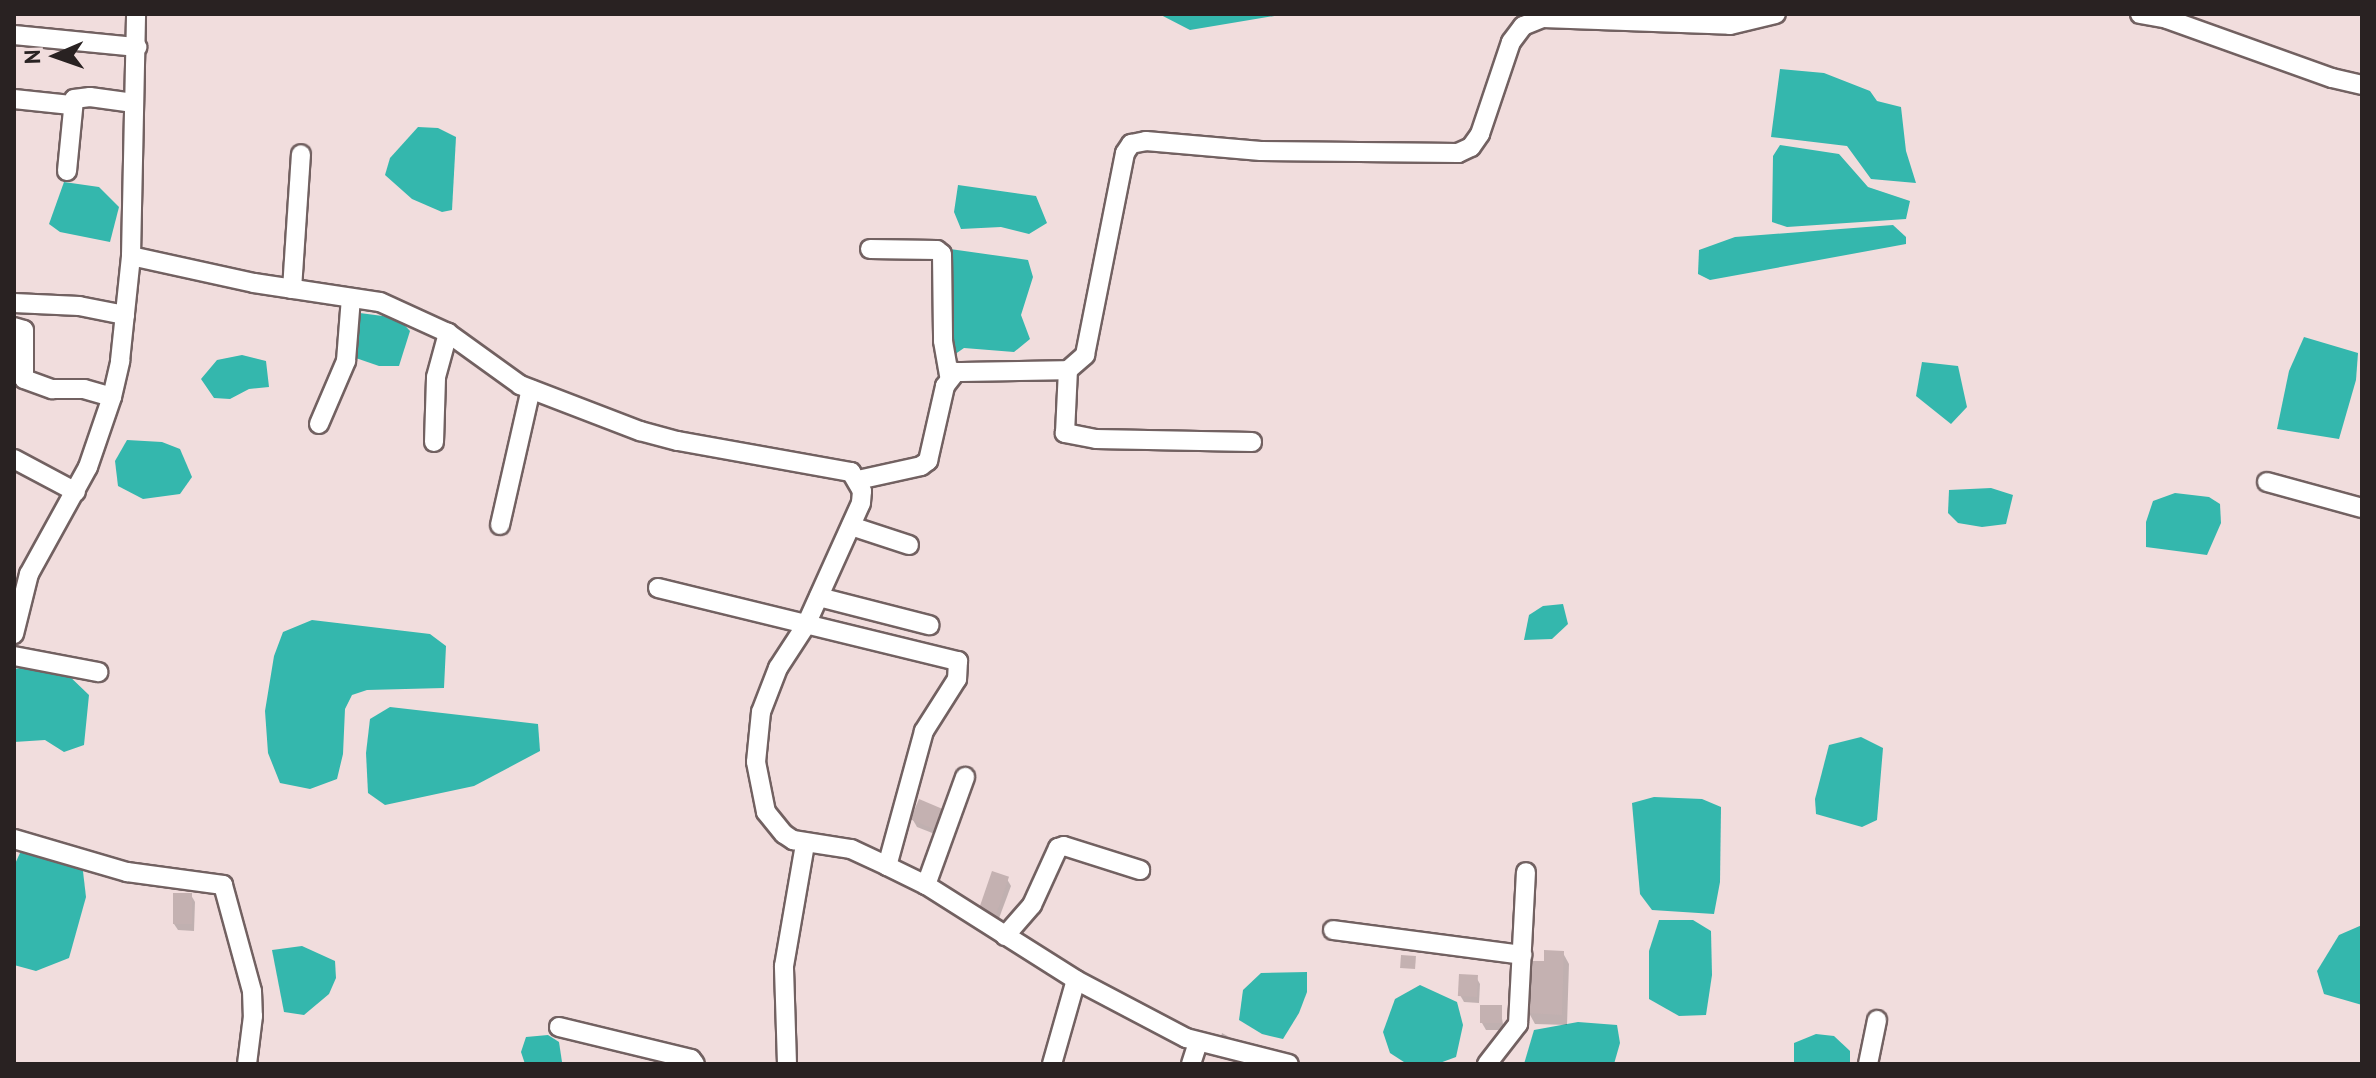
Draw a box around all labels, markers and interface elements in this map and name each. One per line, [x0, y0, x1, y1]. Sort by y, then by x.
north arrow [16, 16, 96, 96]
text: N [18, 49, 46, 65]

